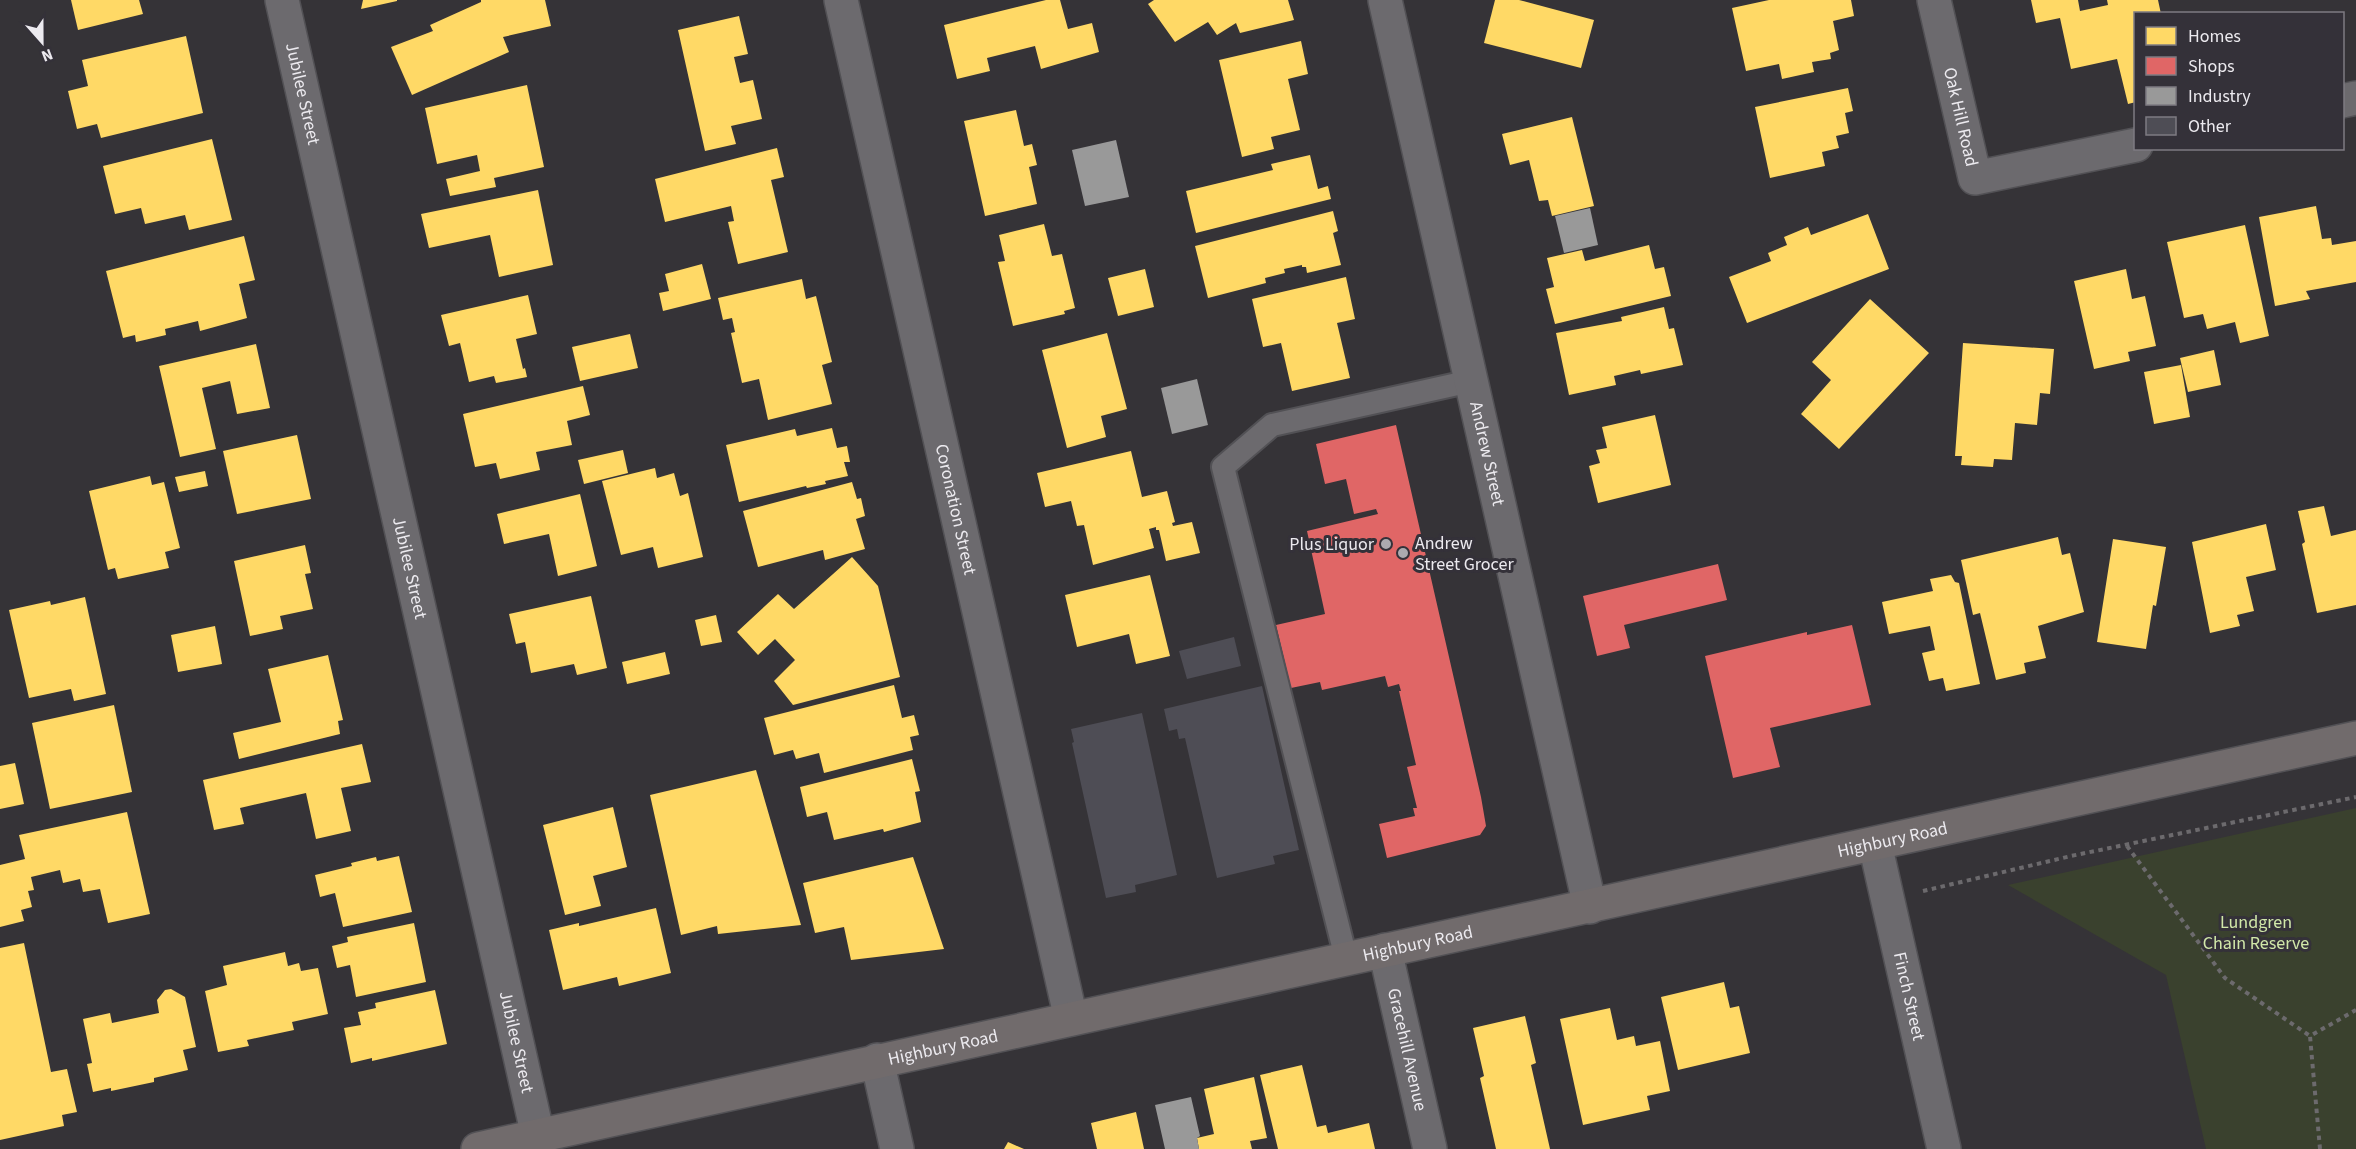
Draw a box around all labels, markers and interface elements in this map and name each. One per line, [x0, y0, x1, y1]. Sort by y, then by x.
north arrow [12, 12, 72, 72]
legend [2134, 12, 2344, 150]
text: Homes [2188, 24, 2241, 49]
street label: Jubilee Street [279, 40, 327, 147]
text: N [38, 43, 56, 67]
text: Shops [2188, 54, 2235, 79]
street label: Oak Hill Road [1937, 65, 1984, 169]
text: Industry [2188, 84, 2251, 109]
text: Other [2188, 114, 2232, 139]
street label: Andrew Street [1464, 399, 1511, 508]
street label: Coronation Street [929, 441, 983, 577]
street label: Jubilee Street [386, 514, 434, 621]
place label: Andrew Street Grocer [1415, 531, 1514, 577]
place label: Plus Liquor [1289, 532, 1375, 557]
marker: Plus Liquor [1379, 537, 1393, 551]
marker: Andrew Street Grocer [1396, 546, 1410, 560]
street label: Highbury Road [1835, 815, 1950, 864]
park label: Lundgren Chain Reserve [2203, 910, 2309, 956]
street label: Highbury Road [1360, 919, 1475, 968]
street label: Finch Street [1887, 950, 1932, 1043]
street label: Gracehill Avenue [1381, 986, 1434, 1113]
street label: Jubilee Street [493, 988, 540, 1095]
street label: Highbury Road [886, 1023, 1000, 1071]

